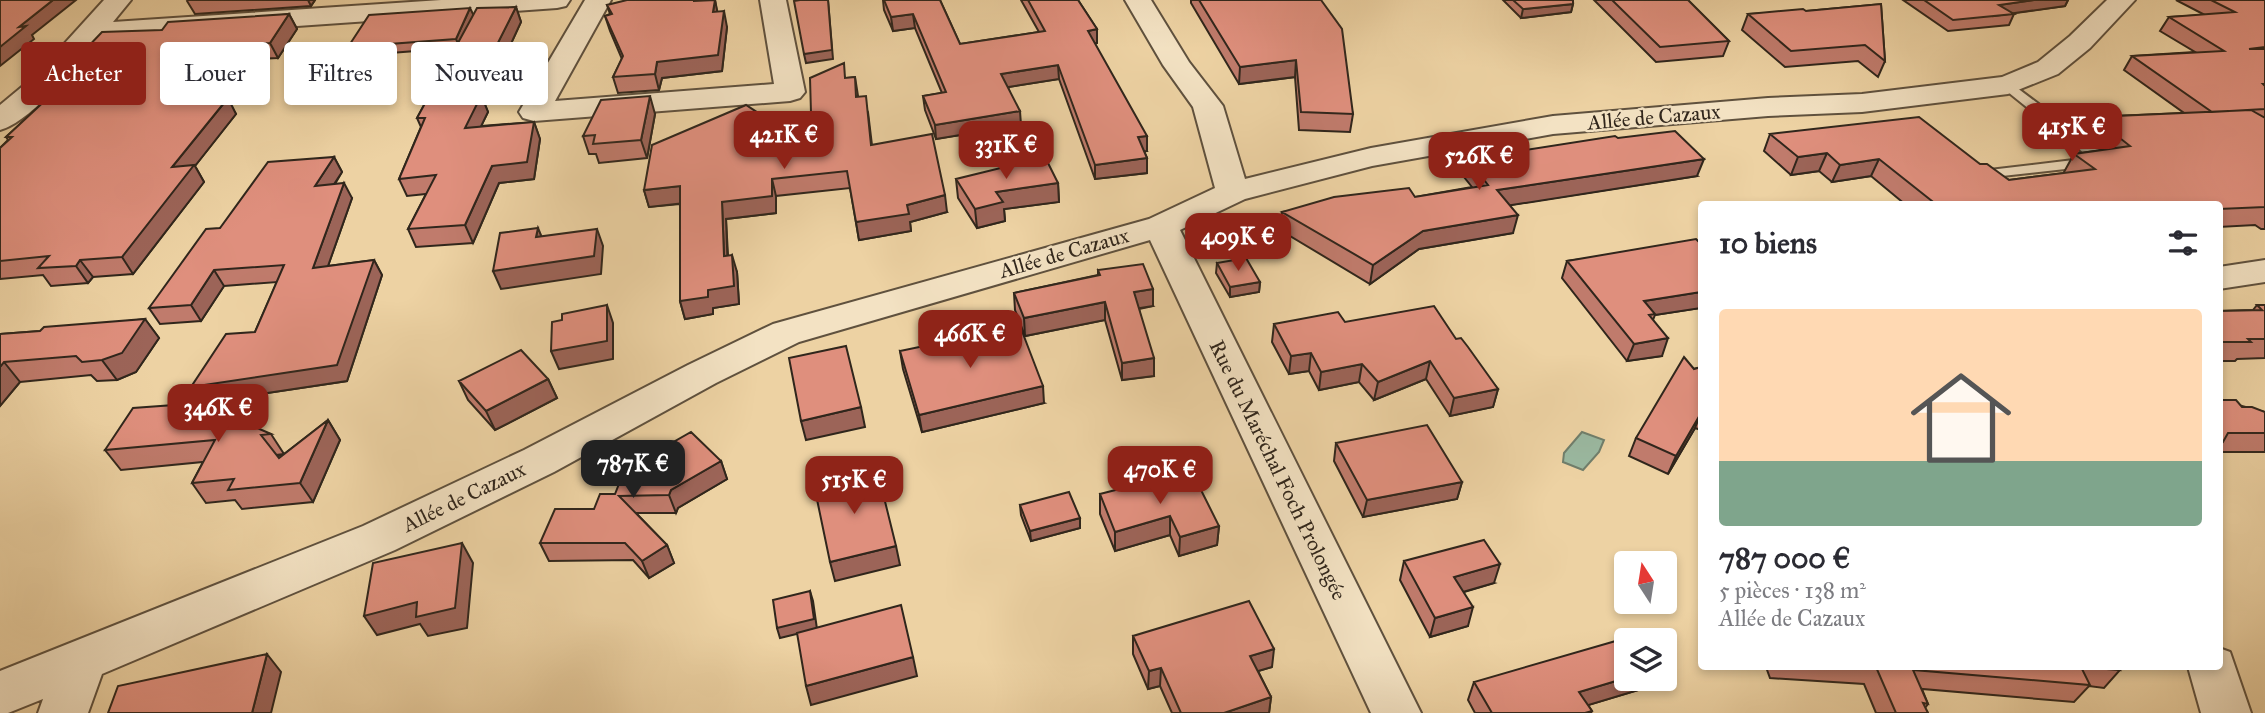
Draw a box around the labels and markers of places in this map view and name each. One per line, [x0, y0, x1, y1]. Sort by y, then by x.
pin: 415K € [2015, 104, 2129, 163]
pin: 421K € [727, 111, 841, 171]
pin: 331K € [949, 122, 1063, 181]
pin: 526K € [1422, 132, 1536, 192]
pin: 409K € [1181, 214, 1295, 273]
pin: 466K € [913, 310, 1027, 370]
pin: 346K € [161, 384, 275, 444]
pin: 787K € [576, 440, 690, 500]
pin: 470K € [1103, 447, 1217, 506]
pin: 515K € [797, 456, 911, 516]

